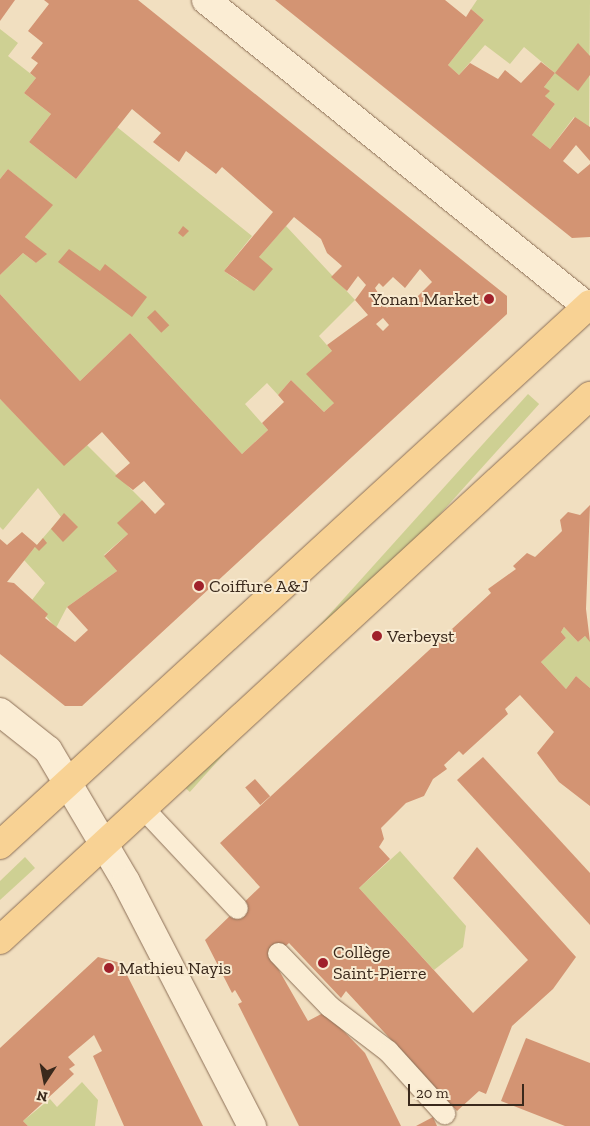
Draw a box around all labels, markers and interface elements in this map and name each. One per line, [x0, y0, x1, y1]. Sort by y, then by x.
place label: Yonan Market [371, 288, 479, 310]
marker: Yonan Market [483, 293, 495, 305]
place label: Coiffure A&J [209, 575, 309, 597]
marker: Coiffure A&J [193, 580, 205, 592]
place label: Verbeyst [387, 625, 455, 647]
marker: Verbeyst [371, 630, 383, 642]
place label: Collège Saint-Pierre [333, 942, 427, 984]
place label: Mathieu Nayis [119, 957, 231, 979]
marker: Collège Saint-Pierre [317, 957, 329, 969]
marker: Mathieu Nayis [103, 962, 115, 974]
north arrow [20, 1056, 70, 1106]
scale bar [410, 1074, 526, 1106]
text: 20 m [416, 1084, 449, 1102]
text: N [35, 1087, 49, 1106]

